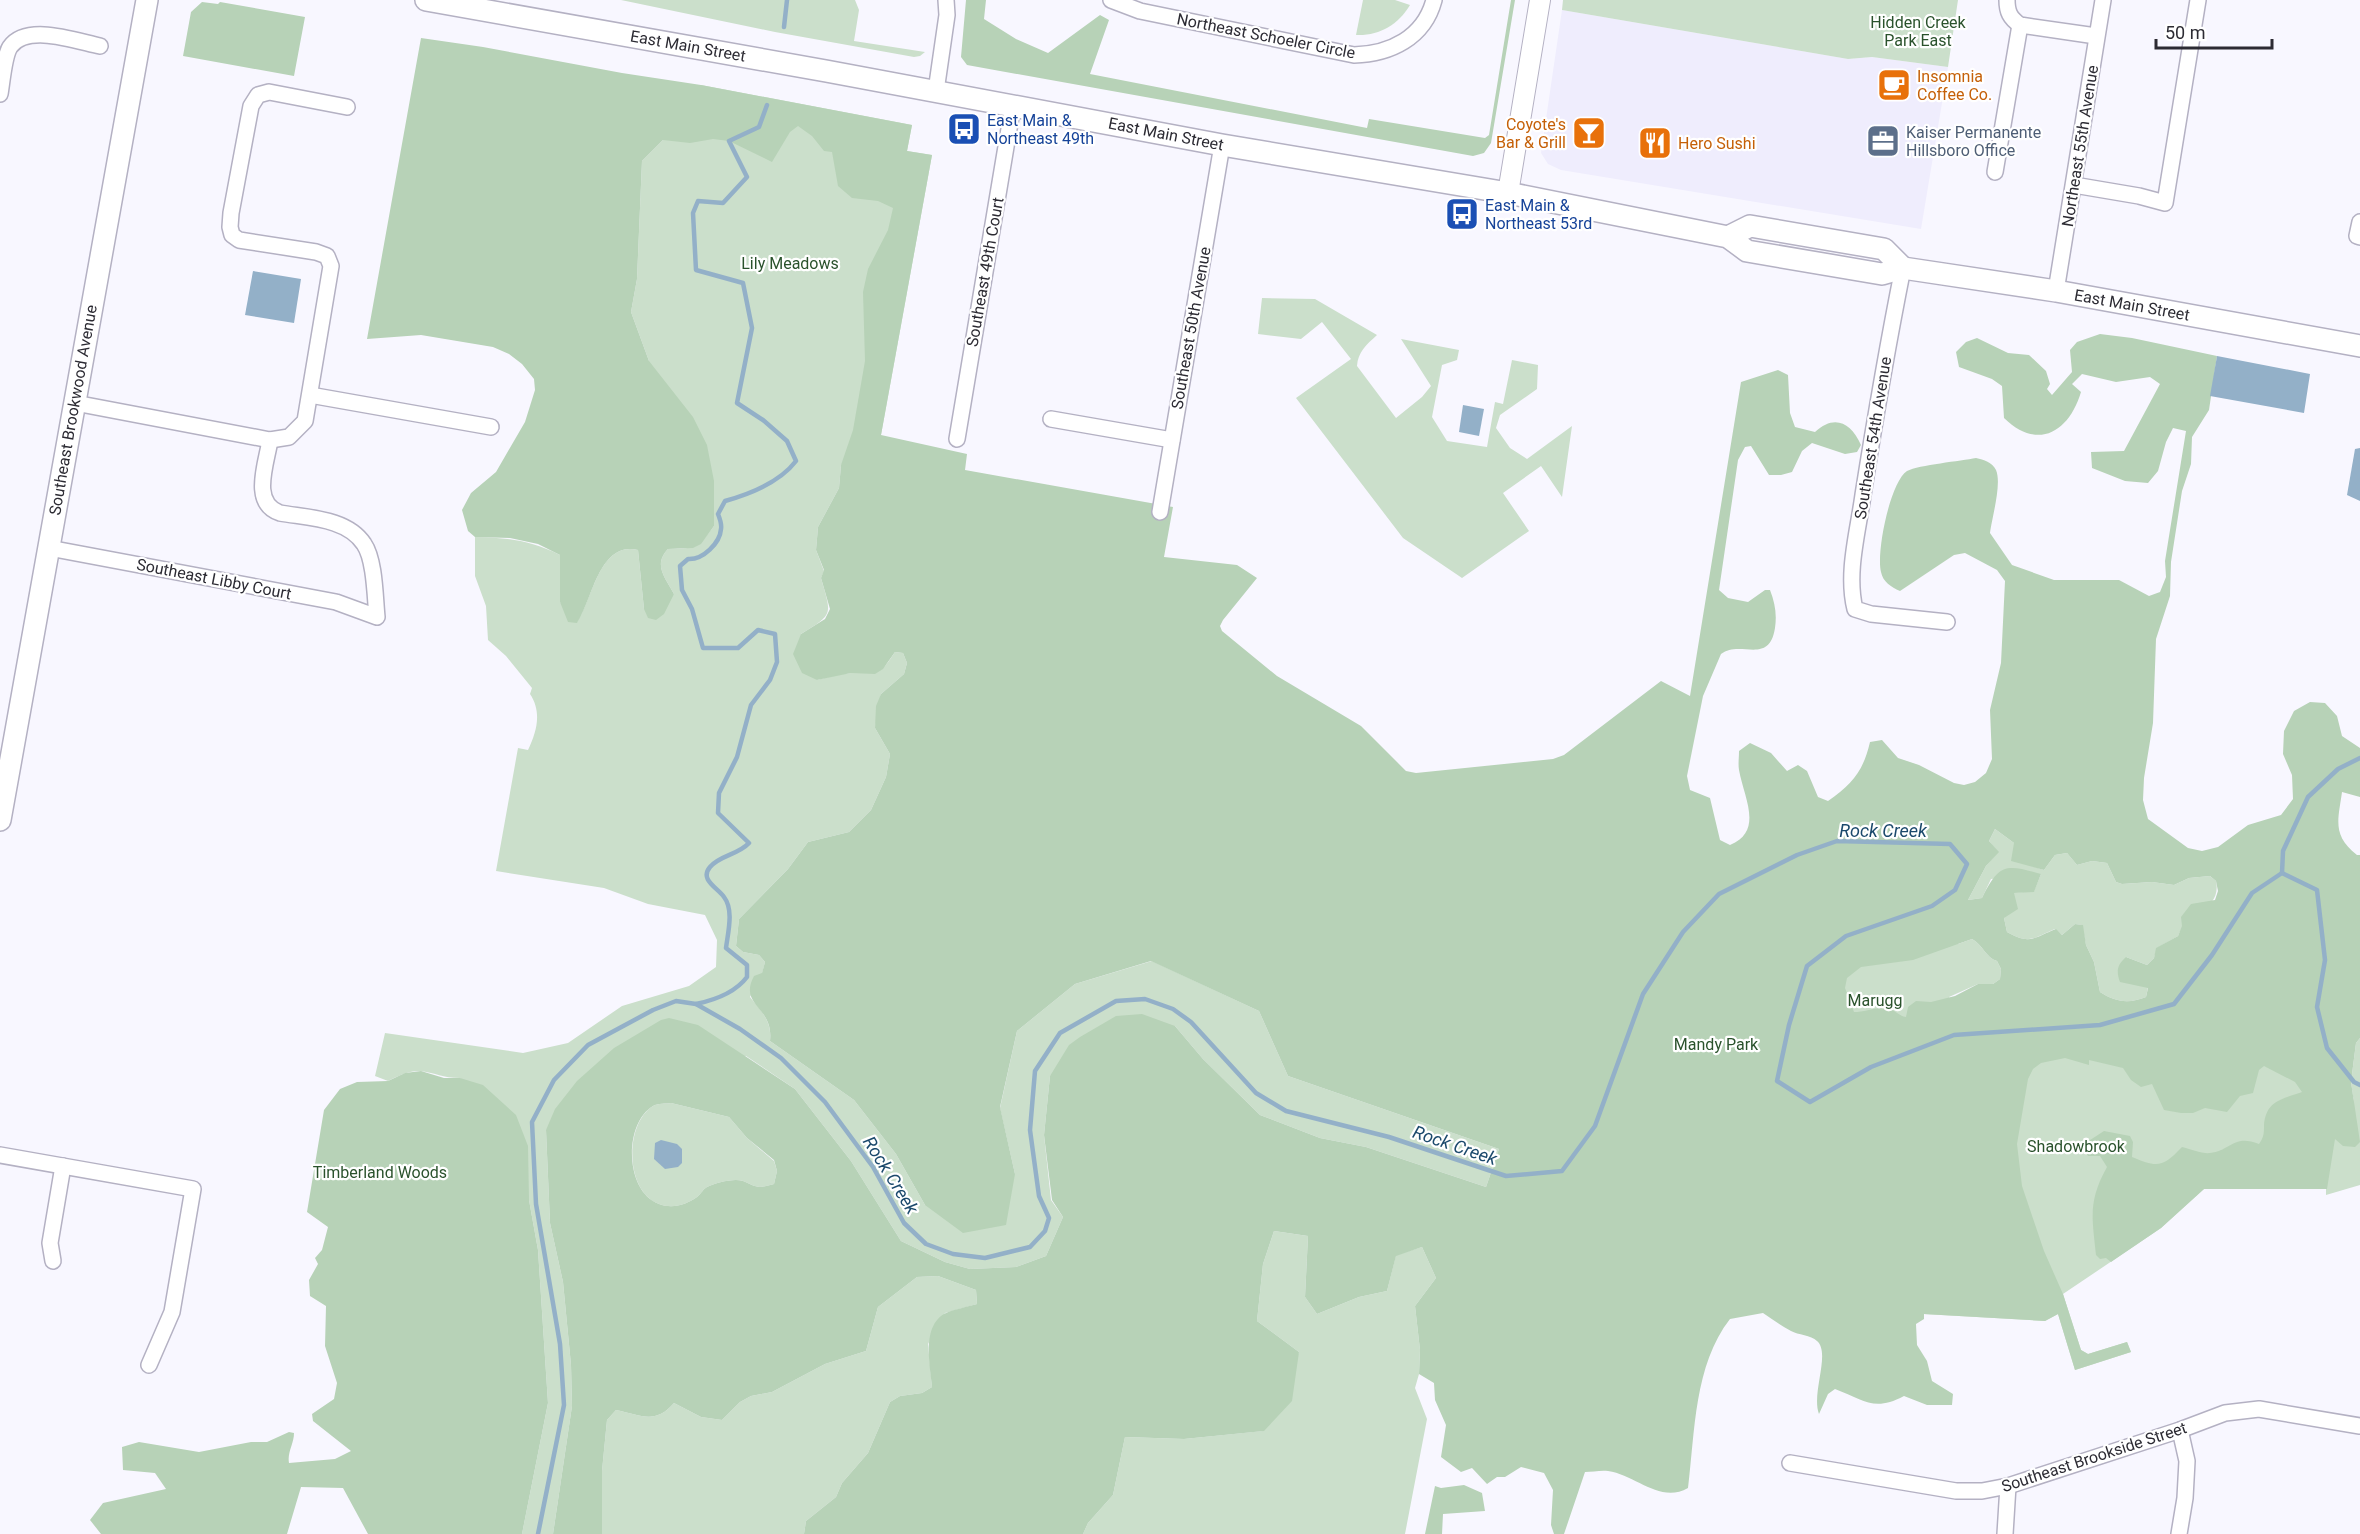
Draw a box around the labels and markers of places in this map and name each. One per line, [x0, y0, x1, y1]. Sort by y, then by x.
cafe icon: Insomnia Coffee Co. [1876, 67, 1912, 103]
place label: Insomnia Coffee Co. [1917, 67, 1992, 104]
bus stop icon: East Main & Northeast 49th [946, 111, 982, 147]
place label: East Main & Northeast 49th [987, 111, 1094, 148]
place label: Coyote's Bar & Grill [1496, 115, 1566, 152]
bar icon: Coyote's Bar & Grill [1571, 115, 1607, 151]
office icon: Kaiser Permanente Hillsboro Office [1865, 123, 1901, 159]
place label: Kaiser Permanente Hillsboro Office [1906, 123, 2041, 160]
restaurant icon: Hero Sushi [1637, 125, 1673, 161]
place label: Hero Sushi [1678, 134, 1756, 153]
bus stop icon: East Main & Northeast 53rd [1444, 196, 1480, 232]
place label: East Main & Northeast 53rd [1485, 196, 1592, 233]

